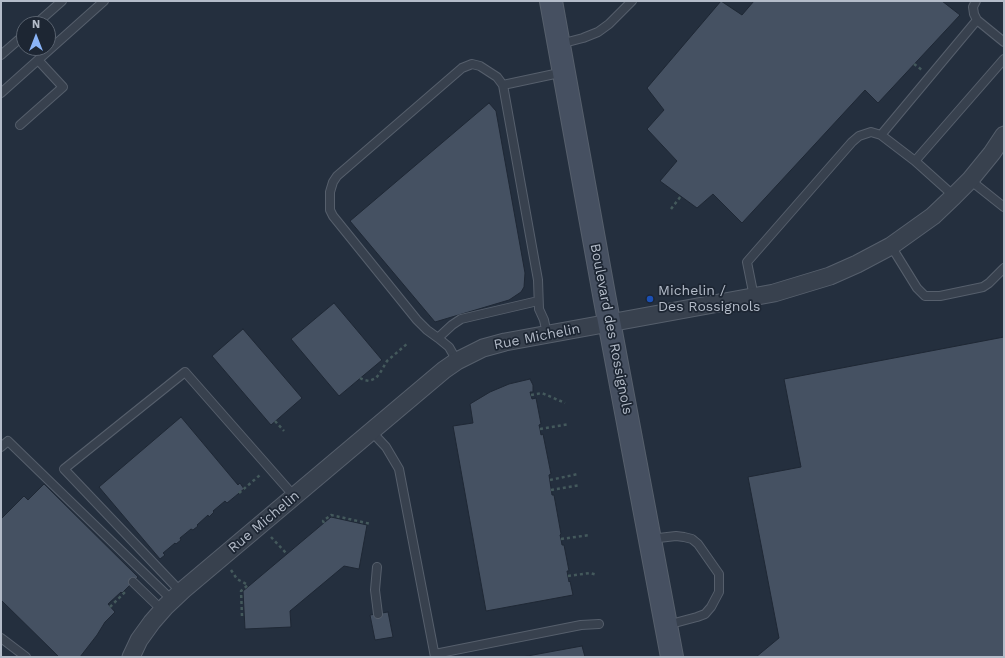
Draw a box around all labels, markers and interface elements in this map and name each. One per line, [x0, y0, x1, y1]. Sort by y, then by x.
north arrow [16, 16, 56, 56]
text: N [32, 18, 40, 31]
street label: Boulevard des Rossignols [586, 242, 636, 416]
place label: Michelin / Des Rossignols [658, 283, 760, 316]
marker: Michelin / Des Rossignols [645, 294, 655, 304]
street label: Rue Michelin [492, 320, 582, 354]
street label: Rue Michelin [225, 487, 303, 557]

